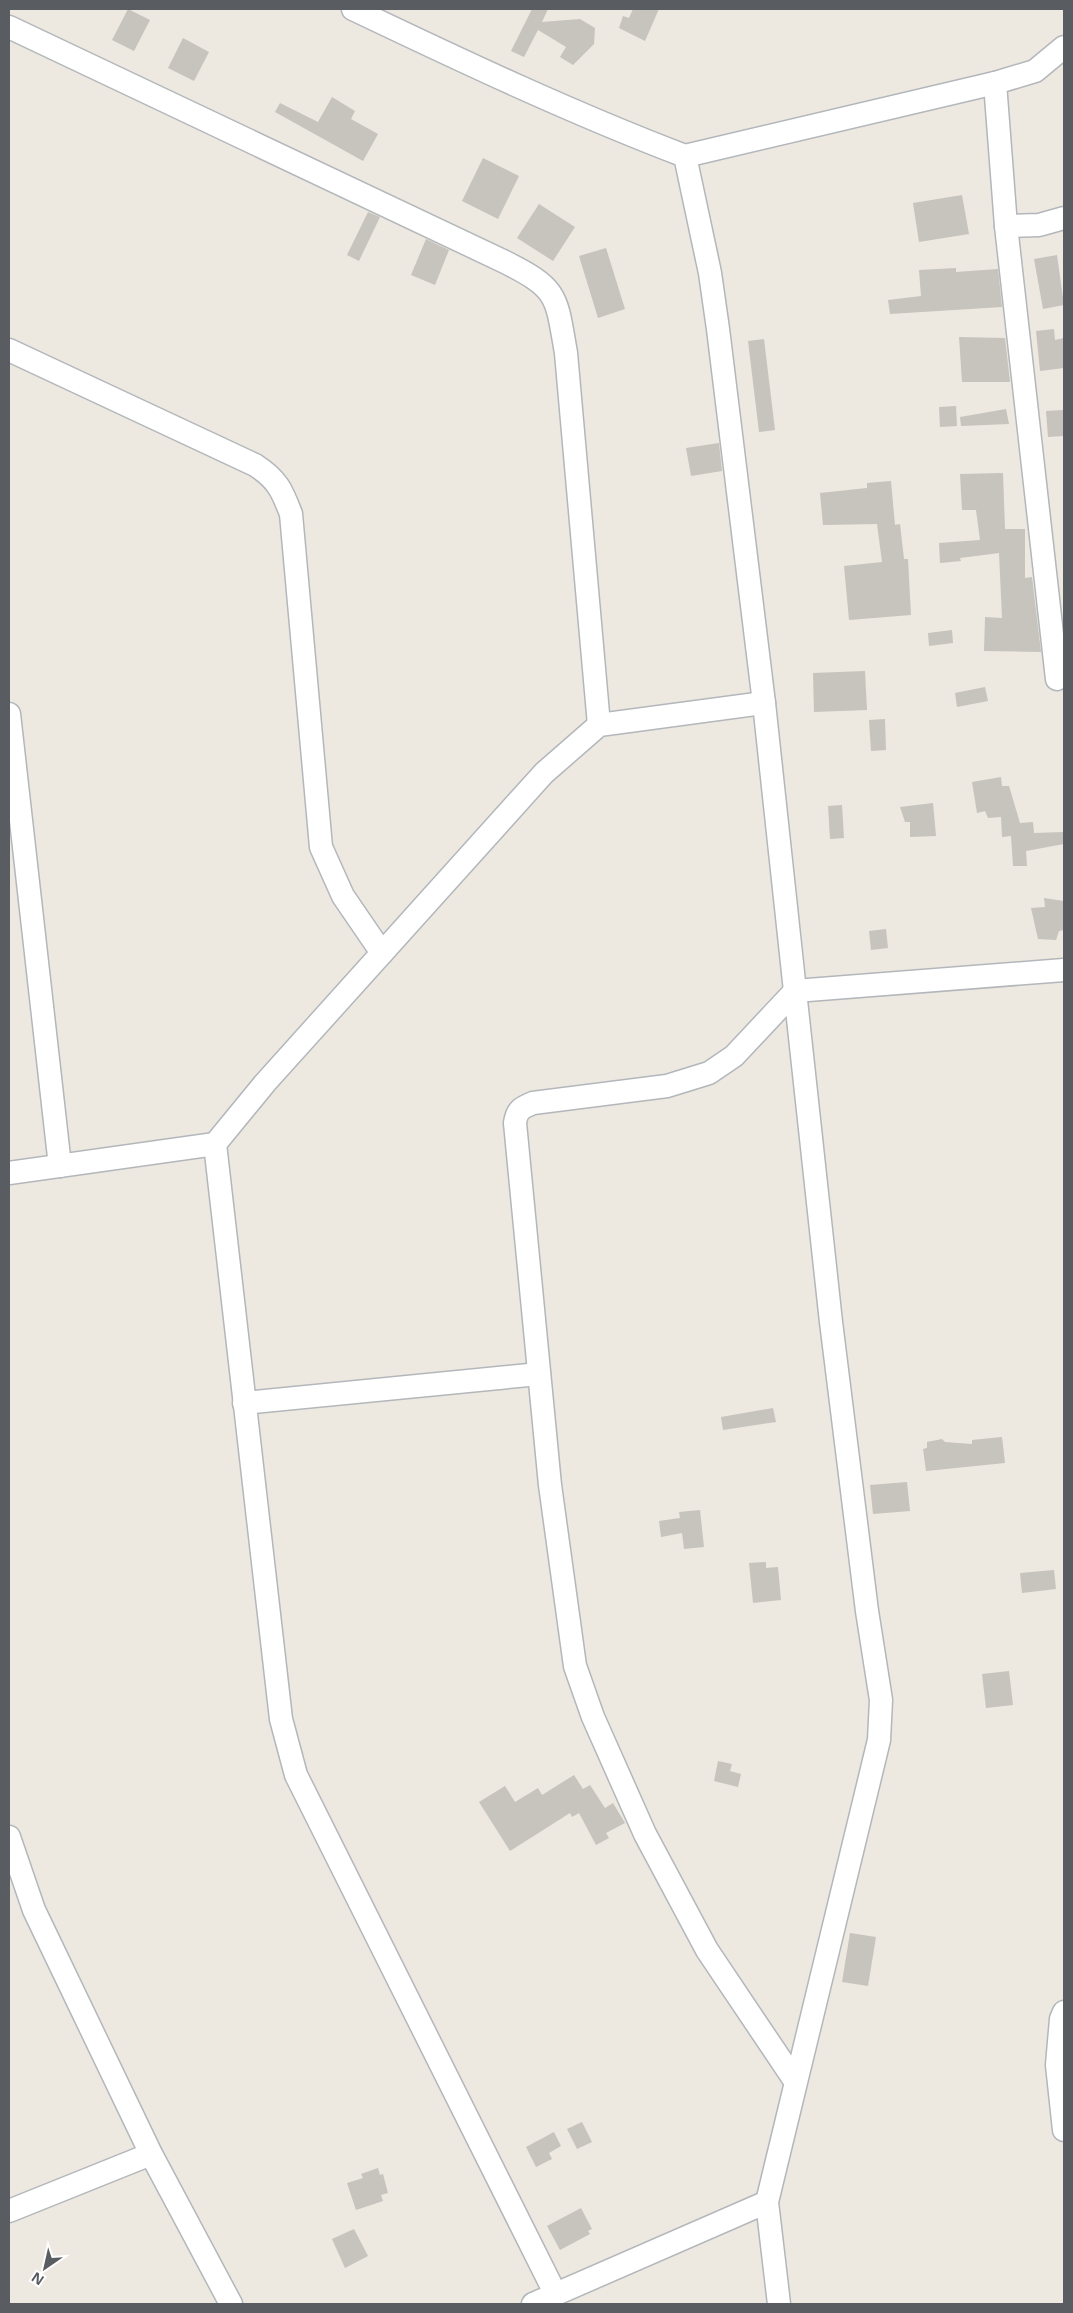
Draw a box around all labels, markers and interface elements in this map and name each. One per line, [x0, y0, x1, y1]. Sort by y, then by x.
north arrow [20, 2243, 70, 2293]
text: N [27, 2268, 47, 2290]

